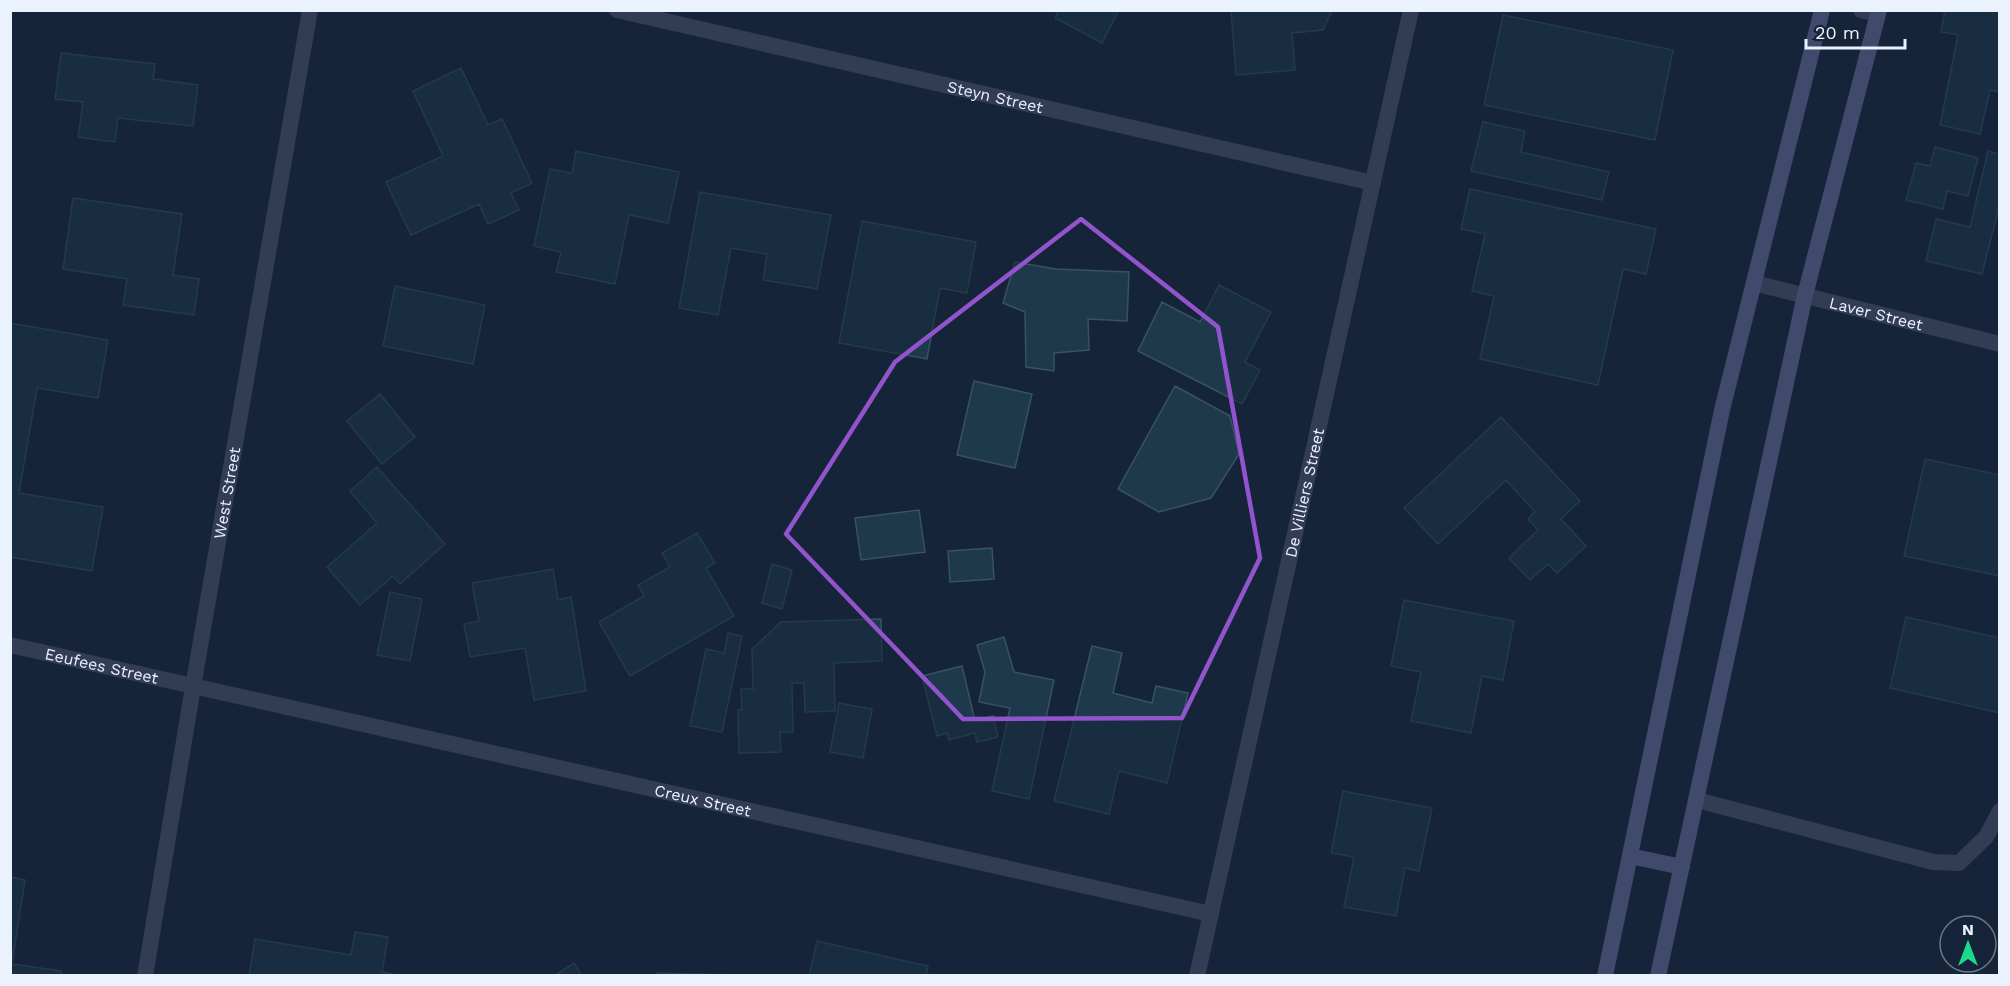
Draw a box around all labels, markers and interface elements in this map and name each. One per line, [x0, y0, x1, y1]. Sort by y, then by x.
scale bar [1806, 12, 1905, 50]
text: 20 m [1815, 22, 1860, 43]
street label: Steyn Street [945, 77, 1045, 117]
street label: Laver Street [1827, 293, 1925, 335]
street label: De Villiers Street [1281, 426, 1328, 559]
street label: West Street [210, 445, 244, 540]
street label: Eeufees Street [43, 644, 160, 688]
street label: Creux Street [653, 781, 753, 821]
north arrow [1938, 914, 1998, 974]
text: N [1962, 920, 1974, 939]

